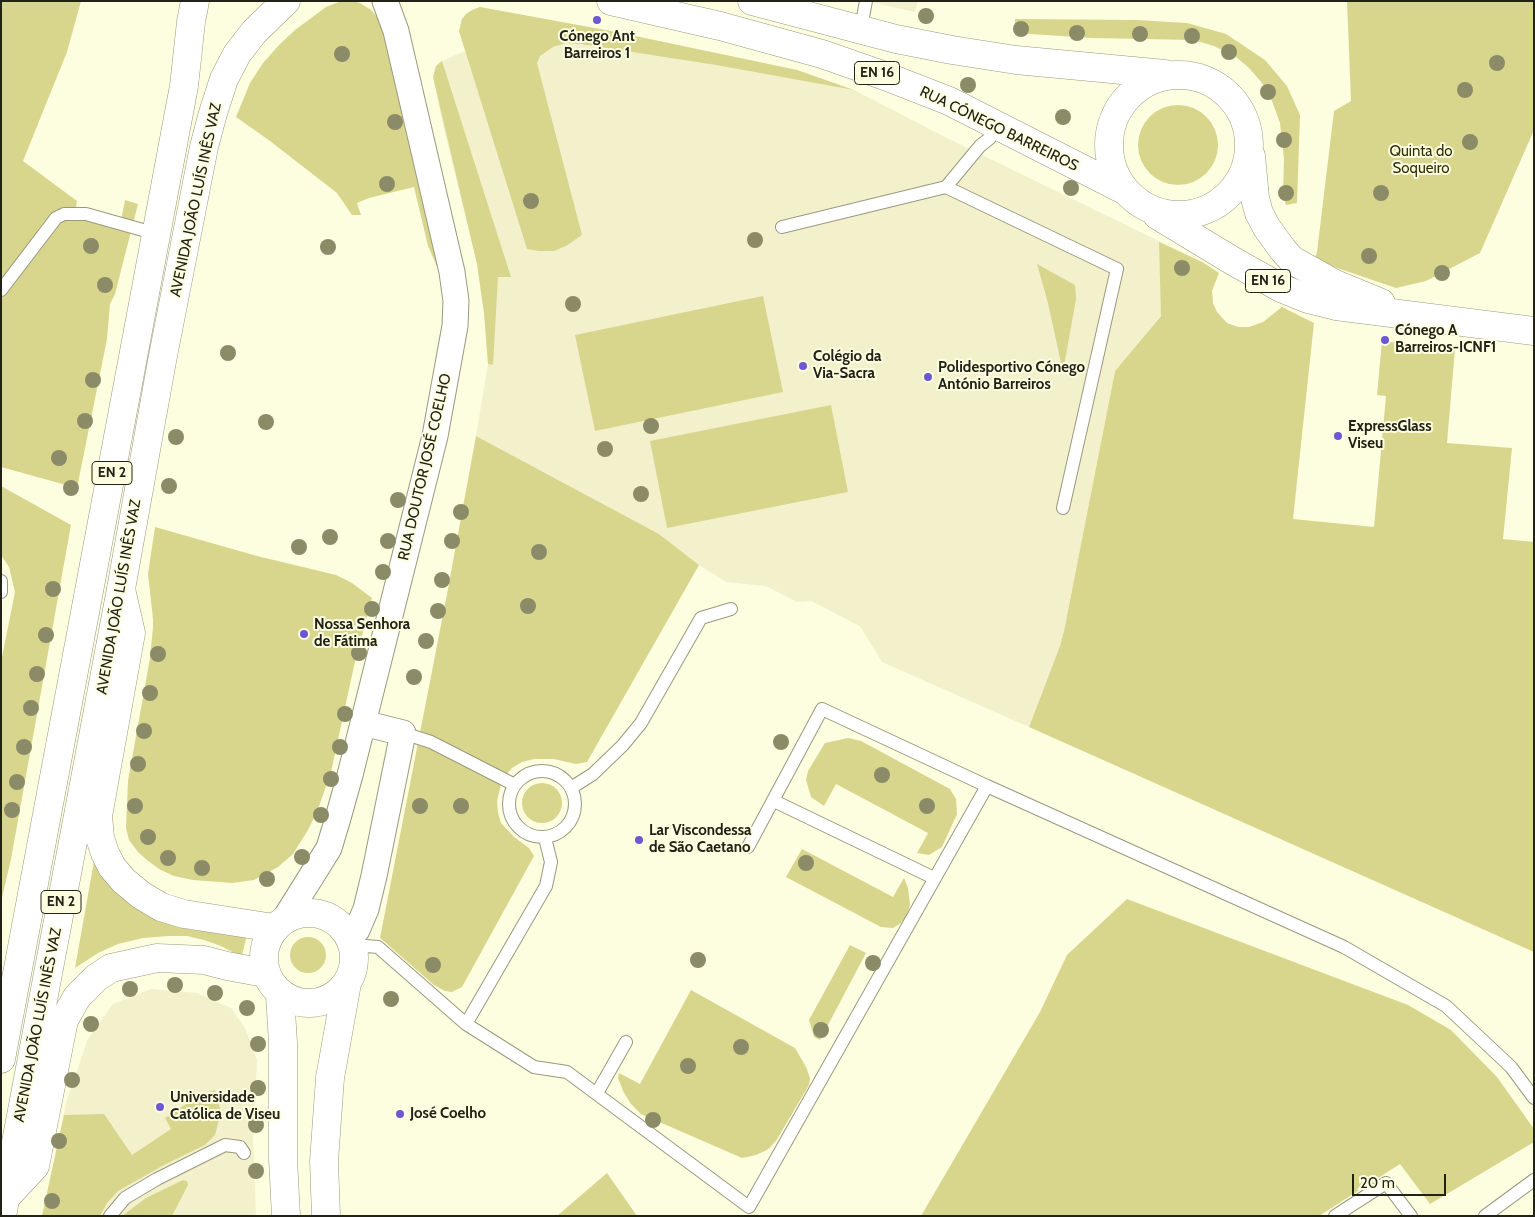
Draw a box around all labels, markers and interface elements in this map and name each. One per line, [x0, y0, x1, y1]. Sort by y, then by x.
marker: Cónego Ant Barreiros 1 [591, 14, 603, 26]
place label: Cónego Ant Barreiros 1 [559, 28, 635, 63]
road number: EN 16 [854, 62, 900, 84]
street label: RUA CÓNEGO BARREIROS [917, 83, 1081, 175]
street label: AVENIDA JOÃO LUÍS INÊS VAZ [167, 101, 225, 299]
park label: Quinta do Soqueiro [1390, 143, 1452, 178]
road number: EN 16 [1246, 270, 1290, 292]
place label: Cónego A Barreiros-ICNF1 [1395, 322, 1496, 357]
marker: Cónego A Barreiros-ICNF1 [1379, 334, 1391, 346]
place label: Colégio da Via-Sacra [813, 348, 882, 383]
place label: Polidesportivo Cónego António Barreiros [938, 359, 1085, 394]
marker: Colégio da Via-Sacra [797, 360, 809, 372]
marker: Polidesportivo Cónego António Barreiros [922, 371, 934, 383]
street label: RUA DOUTOR JOSÉ COELHO [395, 372, 455, 562]
place label: ExpressGlass Viseu [1348, 418, 1431, 453]
marker: ExpressGlass Viseu [1332, 430, 1344, 442]
road number: EN 2 [92, 462, 132, 484]
street label: AVENIDA JOÃO LUÍS INÊS VAZ [93, 498, 145, 696]
place label: Nossa Senhora de Fátima [314, 616, 410, 651]
marker: Nossa Senhora de Fátima [298, 628, 310, 640]
place label: Lar Viscondessa de São Caetano [649, 822, 751, 857]
marker: Lar Viscondessa de São Caetano [633, 834, 645, 846]
road number: EN 2 [41, 890, 81, 914]
street label: AVENIDA JOÃO LUÍS INÊS VAZ [10, 926, 66, 1124]
place label: Universidade Católica de Viseu [170, 1089, 280, 1124]
marker: Universidade Católica de Viseu [154, 1101, 166, 1113]
place label: José Coelho [410, 1105, 486, 1123]
marker: José Coelho [394, 1108, 406, 1120]
scale bar [1355, 1164, 1449, 1196]
text: 20 m [1360, 1174, 1395, 1192]

